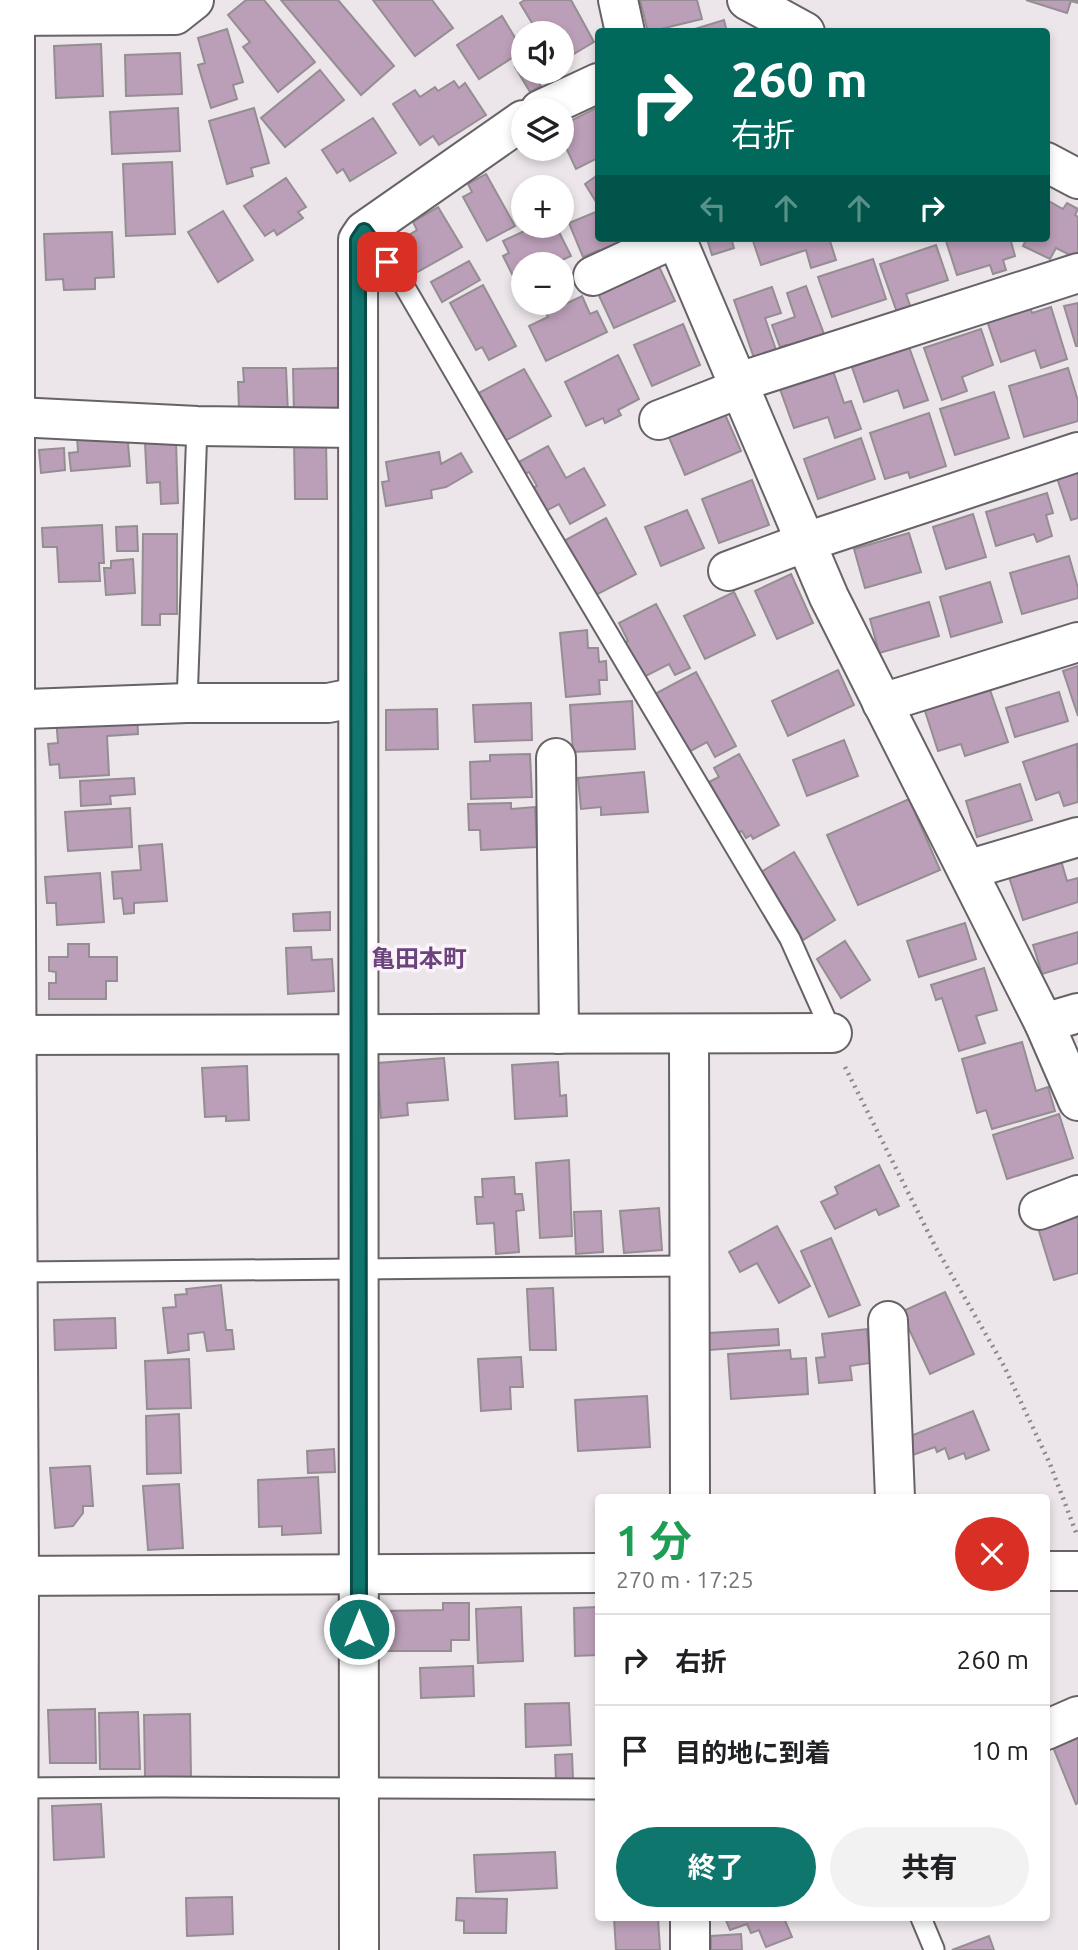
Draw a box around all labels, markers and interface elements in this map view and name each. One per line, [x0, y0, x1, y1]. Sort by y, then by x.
map controls [511, 21, 574, 315]
button: sound [511, 21, 574, 84]
text: 260 m [731, 51, 868, 106]
icon: right [616, 56, 707, 147]
button: layers [511, 98, 574, 161]
text: 右折 [731, 116, 795, 152]
button: + [511, 175, 574, 238]
icon: left [694, 189, 732, 227]
icon: ahead [767, 189, 805, 227]
icon: ahead [840, 189, 878, 227]
icon: right [913, 189, 951, 227]
pin [357, 232, 417, 292]
icon: arrive [368, 243, 406, 281]
button: − [511, 252, 574, 315]
district label: 亀田本町 [371, 945, 467, 972]
text: 1 分 [616, 1517, 692, 1564]
button: close [955, 1517, 1029, 1591]
text: 270 m · 17:25 [616, 1567, 754, 1592]
position arrow [322, 1592, 396, 1666]
icon: right [616, 1641, 654, 1679]
text: 260 m [957, 1645, 1029, 1674]
text: 右折 [675, 1647, 727, 1676]
icon: arrive [616, 1732, 654, 1770]
text: 10 m [971, 1736, 1029, 1765]
text: 目的地に到着 [675, 1738, 831, 1767]
button: 終了 [616, 1827, 816, 1907]
button: 共有 [830, 1827, 1029, 1907]

